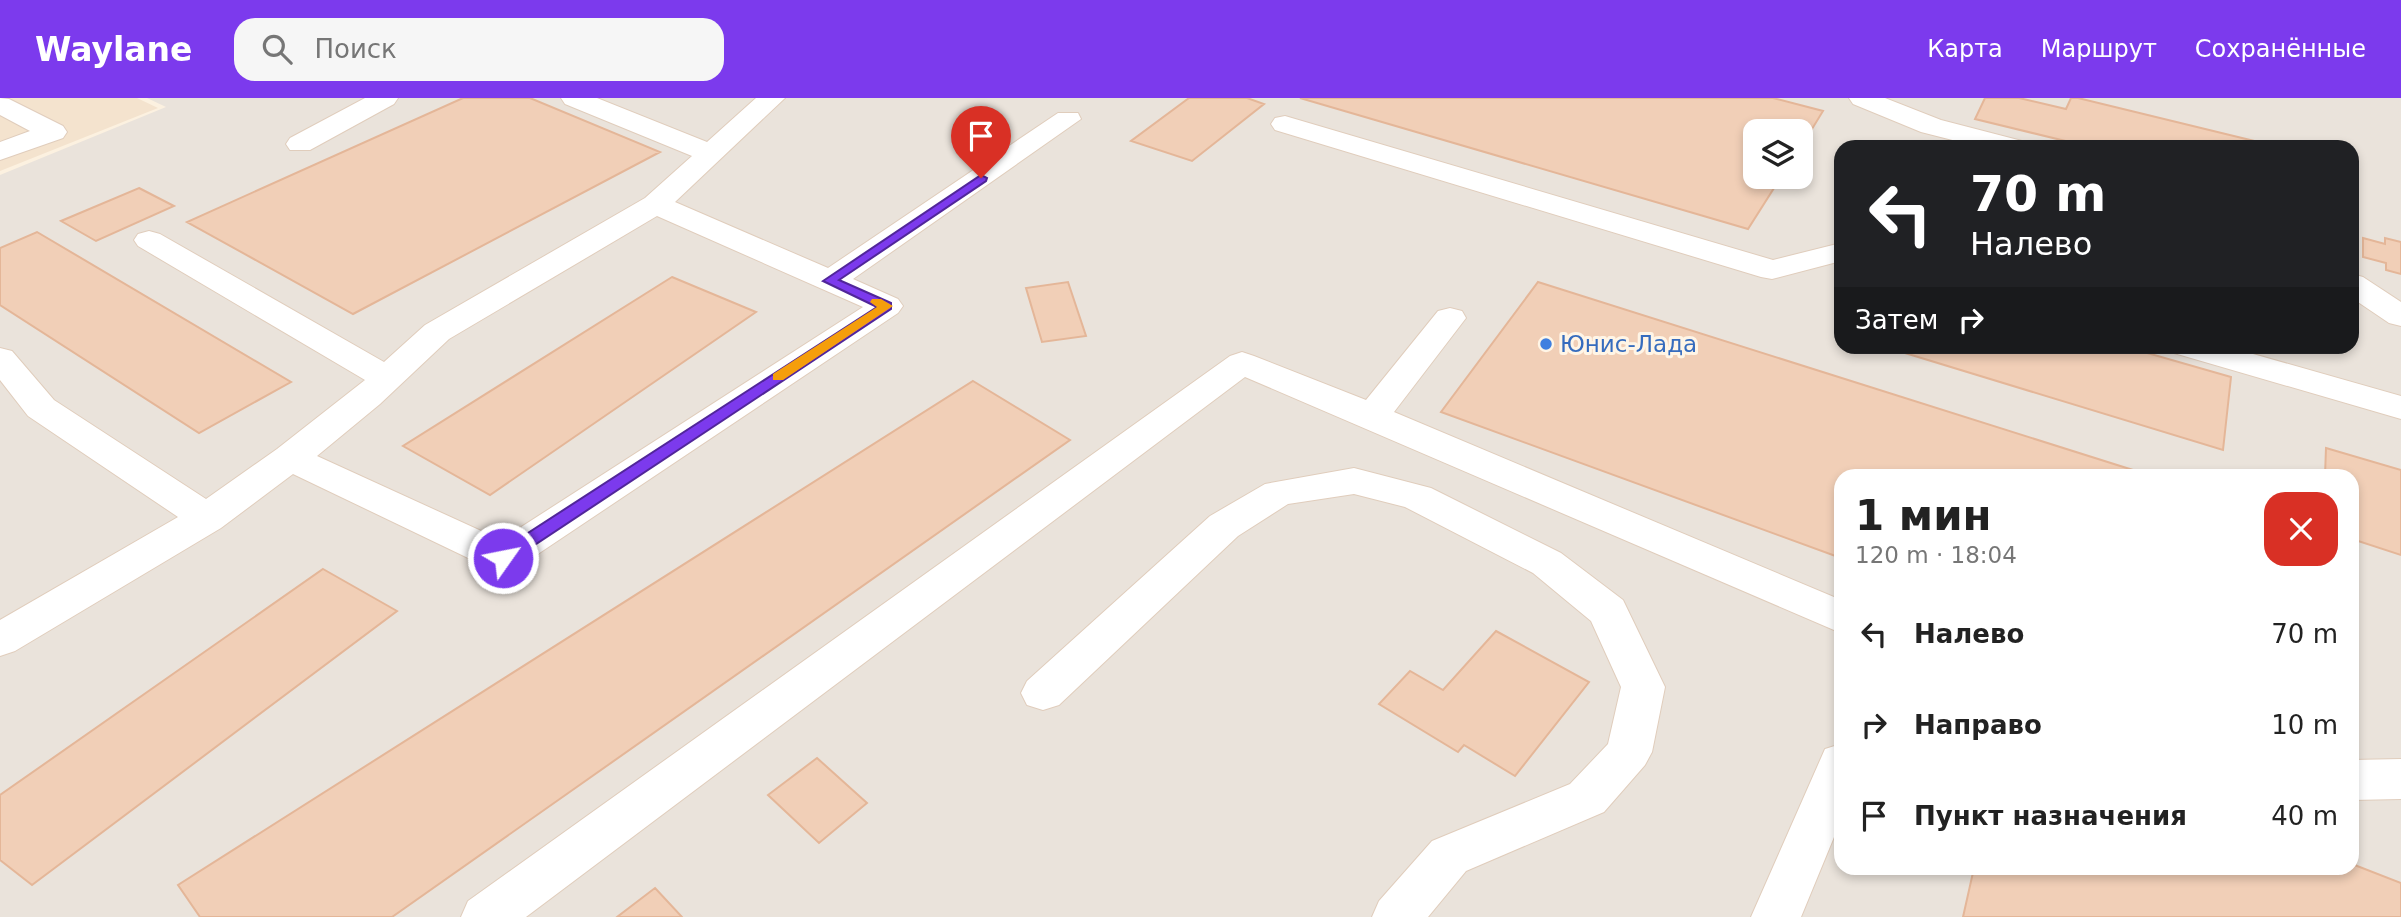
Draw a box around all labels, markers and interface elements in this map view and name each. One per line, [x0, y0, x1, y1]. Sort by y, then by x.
search box [234, 18, 724, 81]
text: Waylane [35, 30, 192, 69]
icon: search [258, 30, 296, 68]
text: Поиск [314, 34, 397, 64]
text: Карта [1927, 35, 2003, 63]
text: Маршрут [2041, 35, 2157, 63]
text: Сохранённые [2195, 35, 2366, 63]
pin [951, 106, 1011, 178]
icon: arrive [962, 117, 1000, 155]
map controls [1743, 119, 1813, 189]
button: layers [1743, 119, 1813, 189]
text: 70 m [1970, 166, 2106, 223]
icon: left [1855, 168, 1946, 259]
text: Налево [1970, 225, 2092, 263]
icon: right [1952, 301, 1990, 339]
text: Затем [1855, 305, 1938, 335]
place label: Юнис-Лада [1560, 331, 1697, 357]
marker: Юнис-Лада [1538, 336, 1554, 352]
text: 1 мин [1855, 491, 1992, 540]
button: close [2264, 492, 2338, 566]
position arrow [466, 521, 540, 595]
text: 120 m · 18:04 [1855, 542, 2017, 568]
icon: left [1855, 615, 1893, 653]
text: Налево [1914, 619, 2024, 649]
text: 70 m [2271, 619, 2338, 649]
icon: right [1855, 706, 1893, 744]
text: Направо [1914, 710, 2042, 740]
text: 10 m [2271, 710, 2338, 740]
icon: arrive [1855, 797, 1893, 835]
text: Пункт назначения [1914, 801, 2187, 831]
text: 40 m [2271, 801, 2338, 831]

